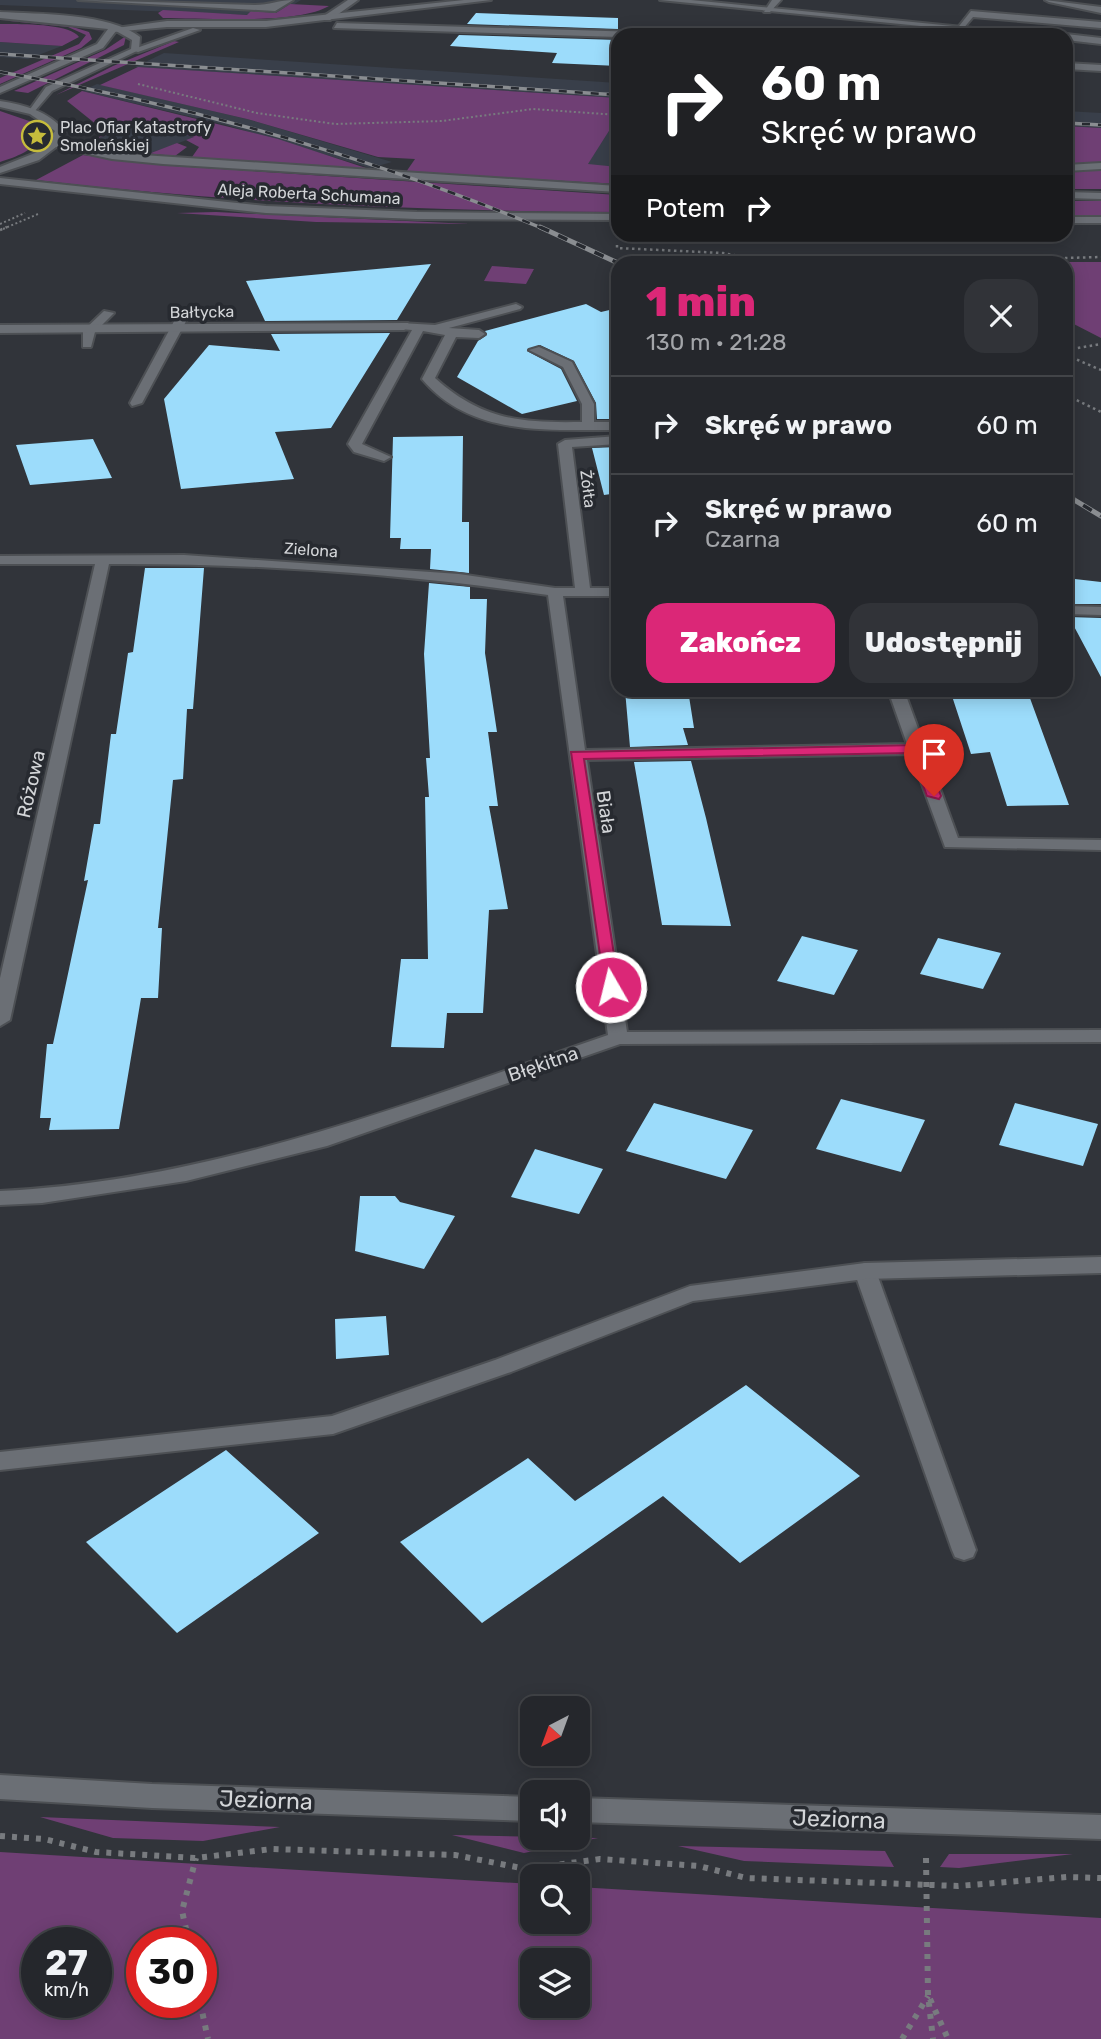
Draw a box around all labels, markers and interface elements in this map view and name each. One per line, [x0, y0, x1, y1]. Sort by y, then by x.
text: 60 m [761, 54, 882, 112]
icon: right [646, 56, 737, 147]
text: Skręć w prawo [761, 113, 977, 151]
place label: Plac Ofiar Katastrofy Smoleńskiej [60, 118, 212, 155]
place icon: Plac Ofiar Katastrofy Smoleńskiej [20, 119, 54, 153]
street label: Aleja Roberta Schumana [217, 180, 401, 208]
icon: right [739, 189, 777, 227]
text: Potem [646, 193, 725, 224]
text: 1 min [646, 277, 756, 327]
button: close [964, 279, 1038, 353]
street label: Bałtycka [170, 302, 234, 322]
text: 130 m · 21:28 [646, 328, 787, 356]
icon: right [646, 406, 684, 444]
text: Skręć w prawo [705, 410, 892, 441]
text: 60 m [976, 410, 1038, 441]
street label: Żółta [576, 469, 600, 509]
text: Skręć w prawo [705, 494, 892, 525]
icon: right [646, 504, 684, 542]
text: 60 m [976, 508, 1038, 539]
text: Czarna [705, 525, 780, 553]
street label: Zielona [283, 539, 339, 561]
button: Zakończ [646, 603, 835, 683]
button: Udostępnij [849, 603, 1038, 683]
pin [904, 724, 964, 796]
icon: arrive [915, 735, 953, 773]
street label: Różowa [12, 748, 50, 820]
street label: Biała [592, 789, 620, 835]
position arrow [574, 950, 648, 1024]
street label: Błękitna [505, 1041, 581, 1087]
north arrow [520, 1696, 590, 1766]
map controls [520, 1696, 590, 2018]
button: sound [520, 1780, 590, 1850]
street label: Jeziorna [219, 1784, 313, 1816]
street label: Jeziorna [792, 1803, 886, 1835]
button: search [520, 1864, 590, 1934]
speed limit sign: 30 [126, 1927, 217, 2018]
text: 27 [45, 1942, 88, 1984]
button: layers [520, 1948, 590, 2018]
text: km/h [44, 1979, 89, 2001]

